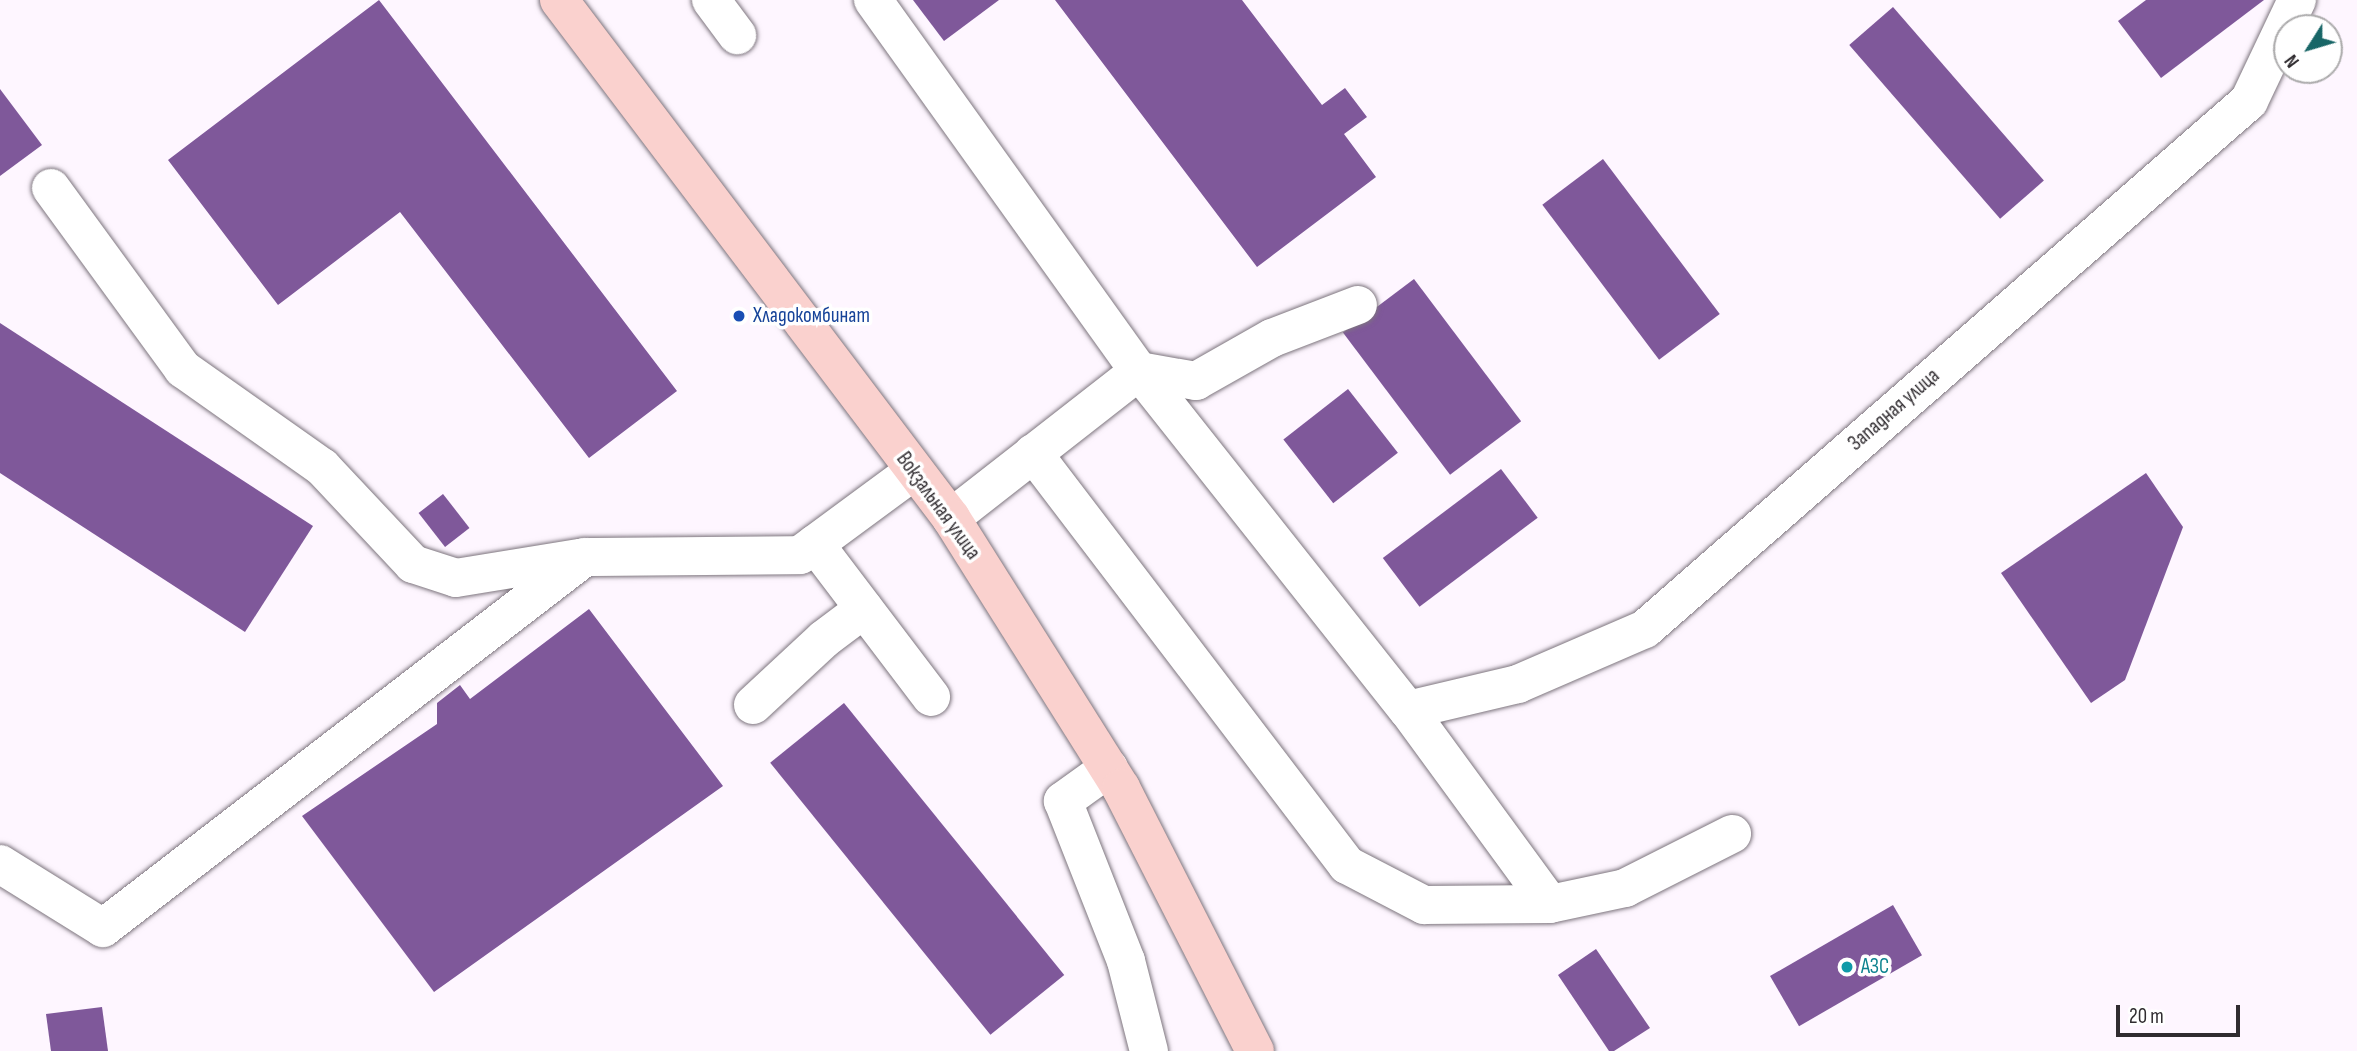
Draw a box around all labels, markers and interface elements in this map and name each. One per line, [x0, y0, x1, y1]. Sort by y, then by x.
north arrow [2273, 14, 2343, 84]
text: N [2280, 50, 2305, 72]
place label: Хладокомбинат [753, 303, 870, 329]
marker: Хладокомбинат [731, 308, 747, 324]
street label: Западная улица [1843, 364, 1945, 456]
street label: Вокзальная улица [891, 447, 985, 565]
place label: АЗС [1861, 954, 1889, 980]
marker: АЗС [1839, 959, 1855, 975]
scale bar [2119, 992, 2243, 1036]
text: 20 m [2129, 1004, 2164, 1029]

